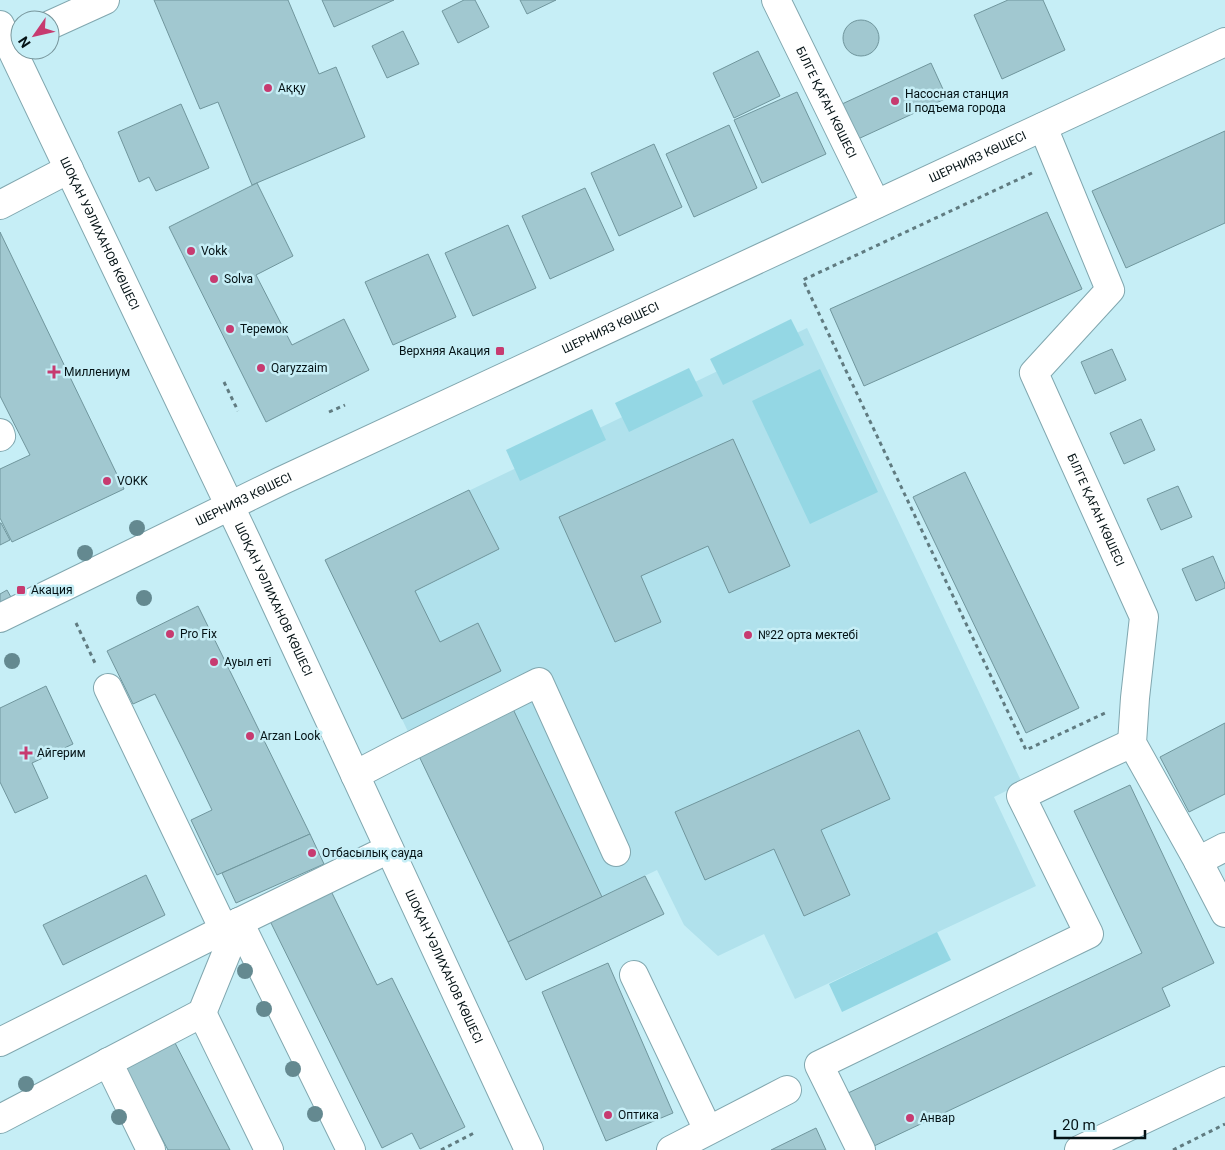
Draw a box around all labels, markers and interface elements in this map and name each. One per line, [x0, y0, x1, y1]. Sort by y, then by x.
north arrow [10, 10, 60, 60]
text: N [15, 34, 34, 51]
street label: БІЛГЕ ҚАҒАН КӨШЕСІ [793, 45, 859, 160]
place label: Аққу [278, 81, 306, 95]
marker: Аққу [262, 82, 274, 94]
place label: Насосная станция II подъема города [905, 87, 1009, 115]
marker: Насосная станция II подъема города [889, 95, 901, 107]
street label: ШЕРНИЯЗ КӨШЕСІ [927, 128, 1029, 186]
street label: ШОҚАН УӘЛИХАНОВ КӨШЕСІ [57, 155, 142, 312]
place label: Vokk [201, 244, 228, 258]
marker: Vokk [185, 245, 197, 257]
place label: Solva [224, 272, 253, 286]
marker: Solva [208, 273, 220, 285]
street label: ШЕРНИЯЗ КӨШЕСІ [560, 299, 661, 356]
place label: Теремок [240, 322, 289, 336]
marker: Теремок [224, 323, 236, 335]
place label: Верхняя Акация [399, 344, 490, 358]
marker: Верхняя Акация [494, 345, 506, 357]
place label: Qaryzzaim [271, 361, 328, 375]
marker: Qaryzzaim [255, 362, 267, 374]
place label: Миллениум [64, 365, 130, 379]
marker: Миллениум [48, 366, 60, 378]
street label: БІЛГЕ ҚАҒАН КӨШЕСІ [1064, 451, 1127, 568]
street label: ШЕРНИЯЗ КӨШЕСІ [193, 470, 294, 529]
place label: VOKK [117, 474, 148, 488]
marker: VOKK [101, 475, 113, 487]
street label: ШОҚАН УӘЛИХАНОВ КӨШЕСІ [232, 520, 315, 678]
place label: Акация [31, 583, 72, 597]
marker: Акация [15, 584, 27, 596]
place label: Pro Fix [180, 627, 217, 641]
marker: Pro Fix [164, 628, 176, 640]
place label: №22 орта мектебі [758, 628, 858, 642]
marker: №22 орта мектебі [742, 629, 754, 641]
place label: Ауыл еті [224, 655, 272, 669]
marker: Ауыл еті [208, 656, 220, 668]
place label: Arzan Look [260, 729, 321, 743]
marker: Arzan Look [244, 730, 256, 742]
marker: Айгерим [19, 746, 33, 760]
place label: Айгерим [37, 746, 86, 760]
place label: Отбасылық сауда [322, 846, 423, 860]
marker: Отбасылық сауда [306, 847, 318, 859]
street label: ШОҚАН УӘЛИХАНОВ КӨШЕСІ [402, 888, 486, 1046]
place label: Оптика [618, 1108, 659, 1122]
scale bar [1055, 1108, 1145, 1140]
marker: Оптика [602, 1109, 614, 1121]
place label: Анвар [920, 1111, 955, 1125]
marker: Анвар [904, 1112, 916, 1124]
text: 20 m [1062, 1116, 1096, 1134]

